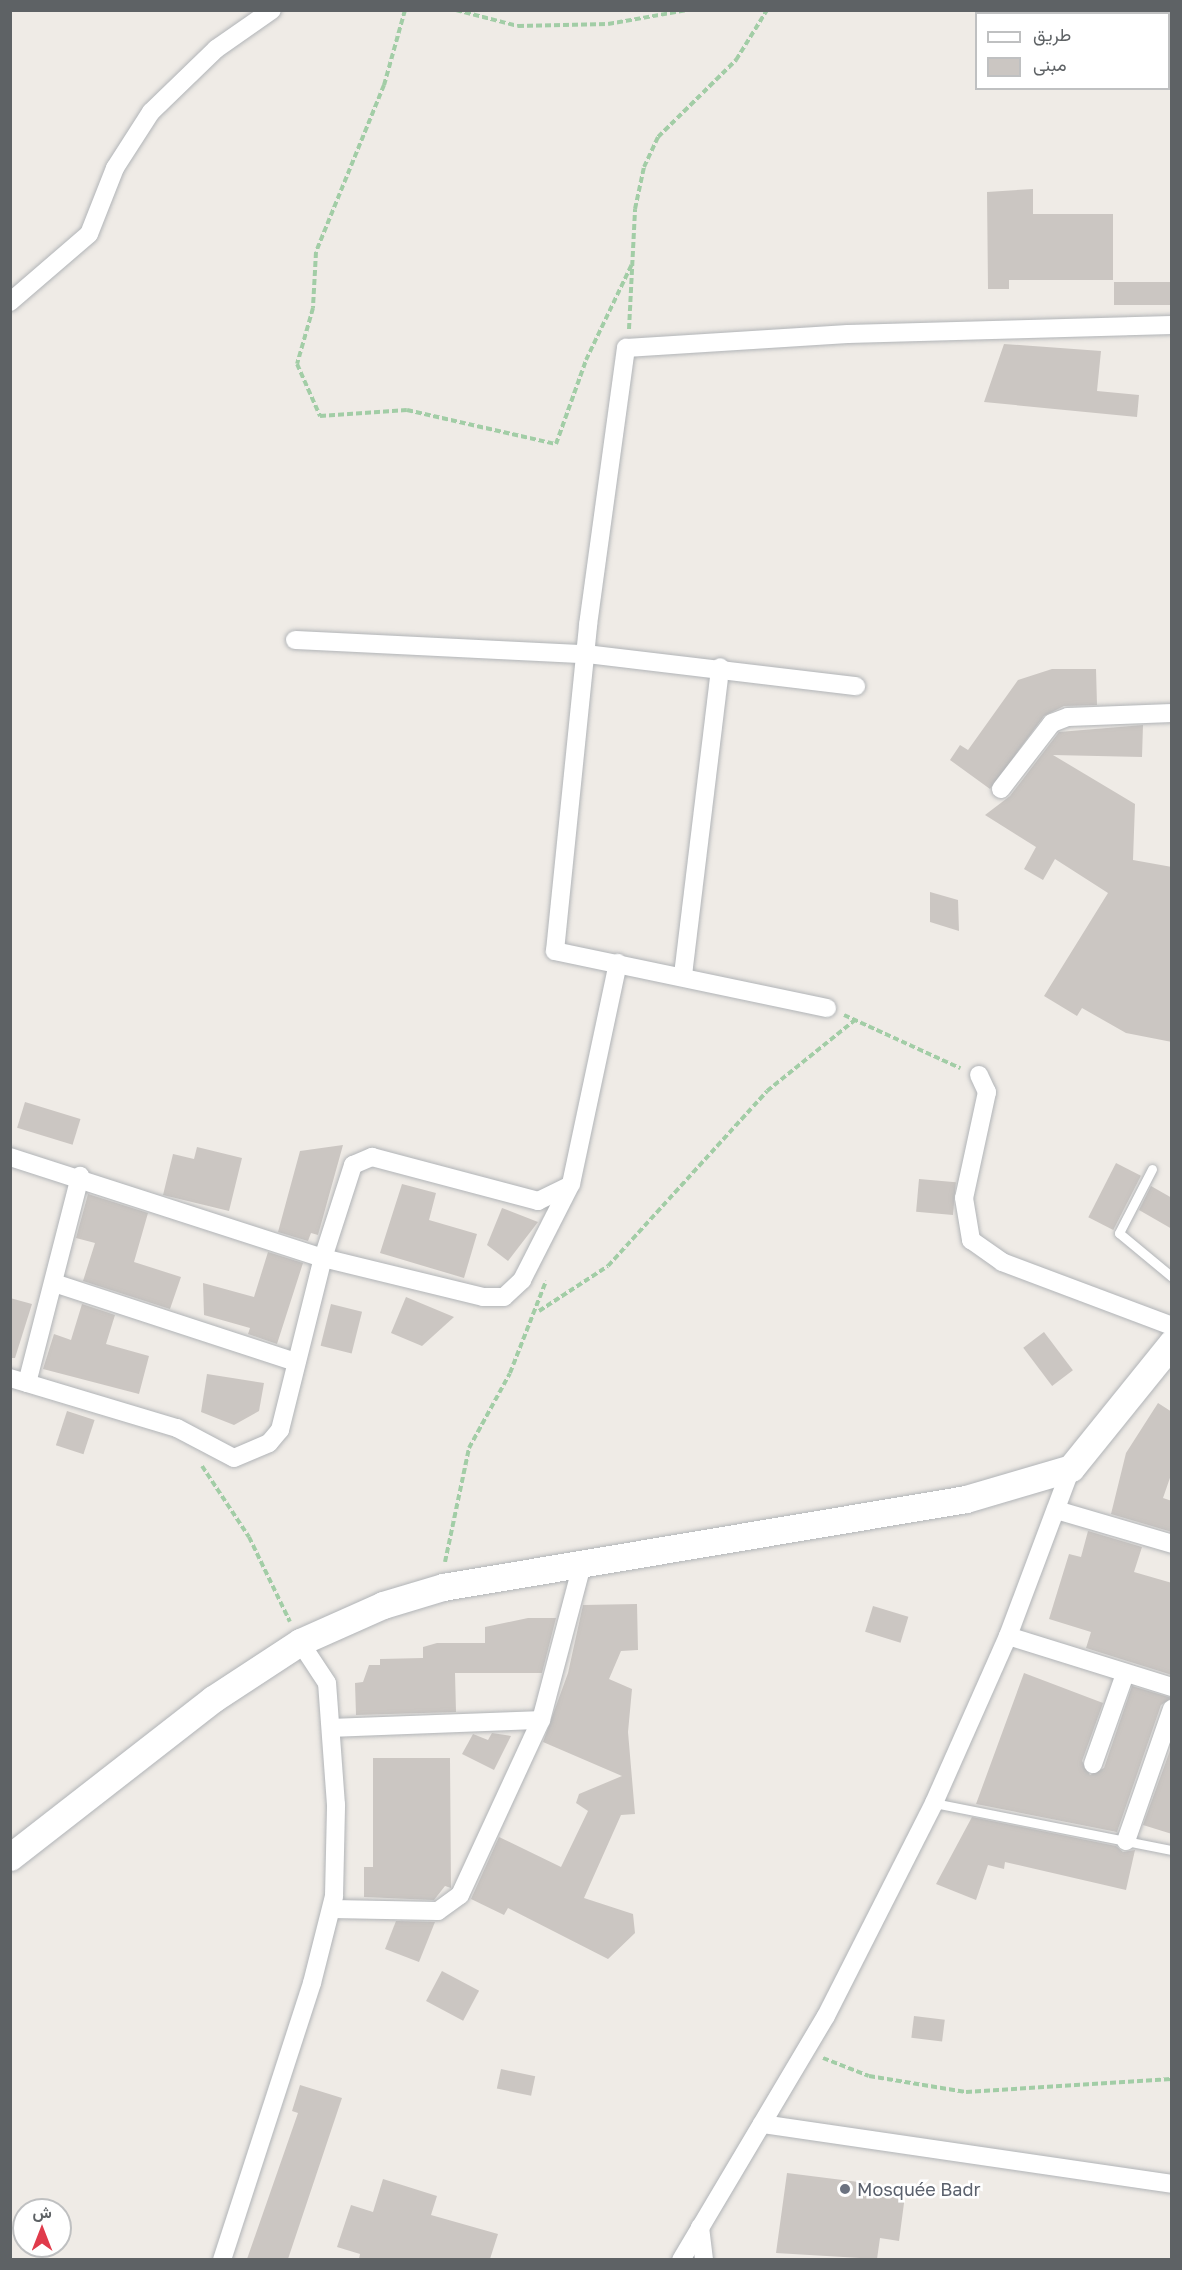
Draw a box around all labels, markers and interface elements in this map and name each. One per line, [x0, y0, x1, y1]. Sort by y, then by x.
legend [975, 12, 1170, 90]
text: طريق [1033, 23, 1071, 45]
text: مبنى [1033, 53, 1067, 75]
place label: Mosquée Badr [857, 2178, 980, 2200]
marker: Mosquée Badr [838, 2182, 852, 2196]
north arrow [12, 2198, 72, 2258]
text: ش [32, 2202, 52, 2222]

